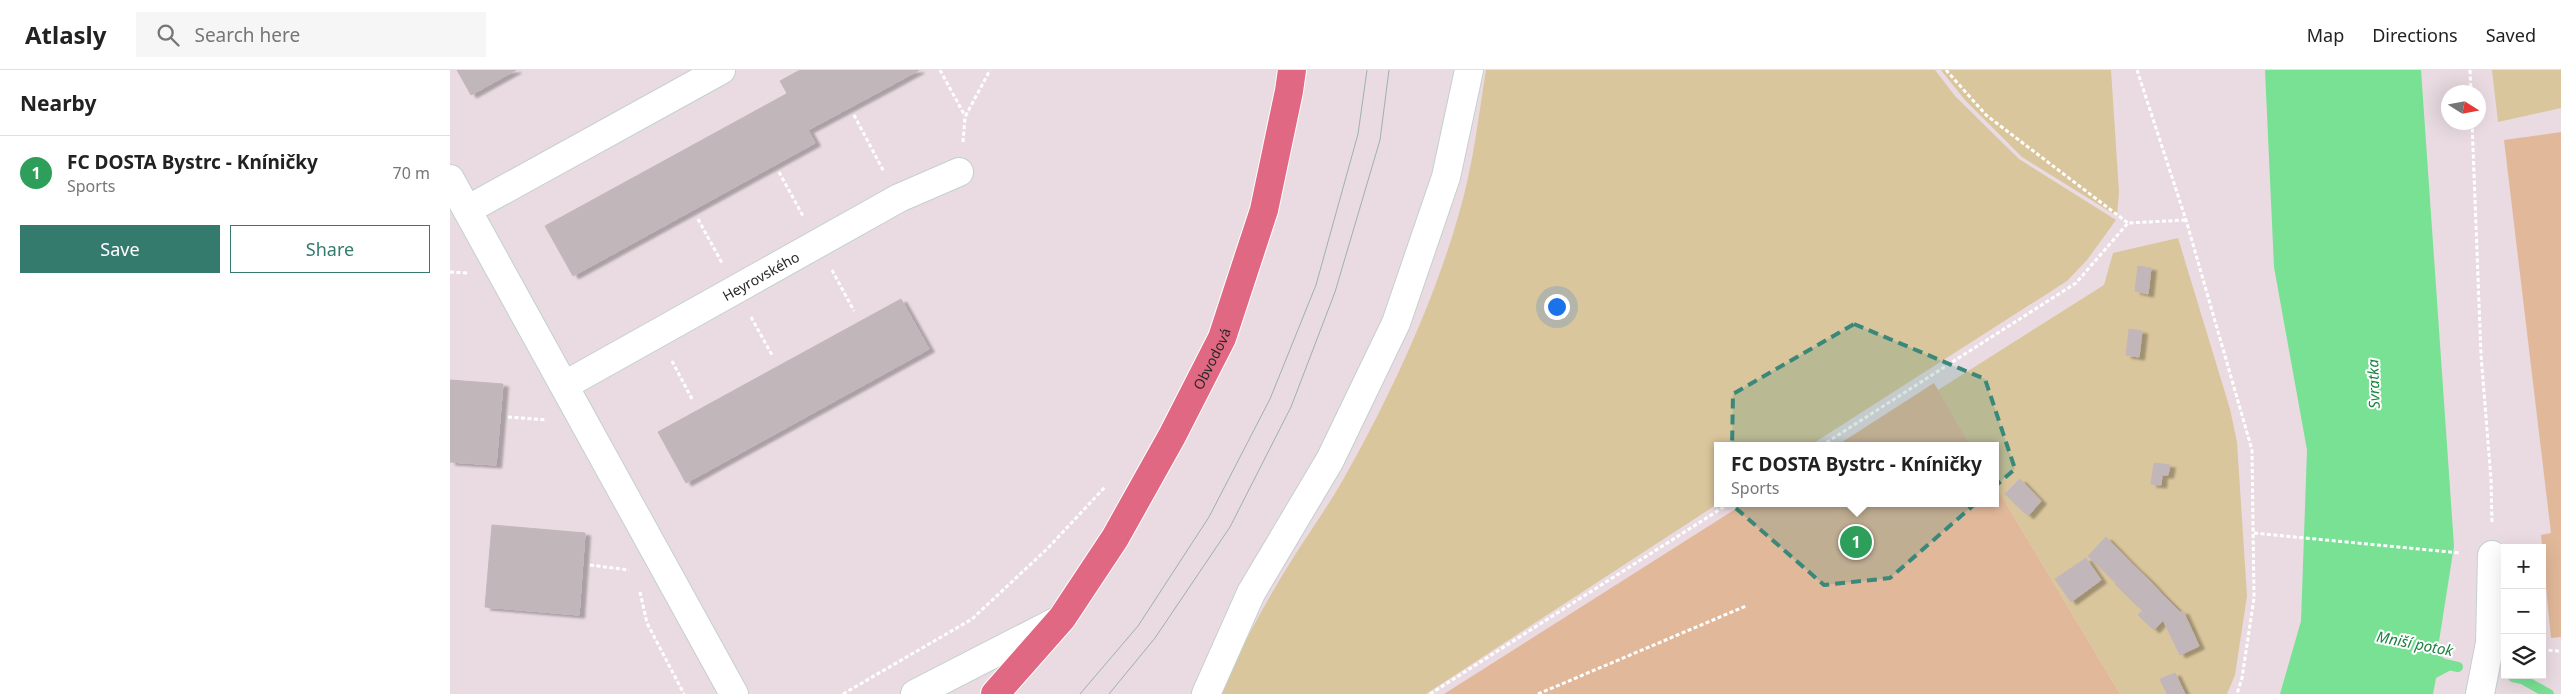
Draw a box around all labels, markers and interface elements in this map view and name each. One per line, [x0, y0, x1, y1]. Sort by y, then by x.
search box [136, 12, 486, 57]
text: Atlasly [25, 18, 106, 51]
icon: search [154, 21, 182, 49]
text: Search here [194, 22, 300, 48]
text: Map [2307, 23, 2344, 47]
text: Directions [2372, 23, 2458, 47]
text: Saved [2486, 23, 2536, 47]
north arrow [2441, 85, 2486, 130]
text: Nearby [20, 89, 96, 117]
text: FC DOSTA Bystrc - Kníničky [67, 149, 318, 175]
text: 1 [31, 162, 41, 184]
text: 70 m [393, 162, 430, 184]
text: Sports [67, 175, 115, 197]
button: Save [20, 225, 220, 273]
button: Share [230, 225, 430, 273]
street label: Heyrovského [719, 246, 802, 305]
your location [1544, 294, 1570, 320]
street label: Obvodová [1188, 325, 1234, 393]
water label: Svratka [2362, 358, 2384, 409]
popup [1714, 442, 1999, 507]
text: FC DOSTA Bystrc - Kníničky [1731, 451, 1982, 477]
text: Sports [1731, 477, 1779, 499]
pin: 1 [1840, 523, 1872, 561]
map controls [2501, 544, 2546, 679]
button: + [2501, 544, 2546, 589]
button: − [2501, 589, 2546, 634]
water label: Mniší potok [2375, 626, 2455, 660]
button: layers [2501, 634, 2546, 679]

